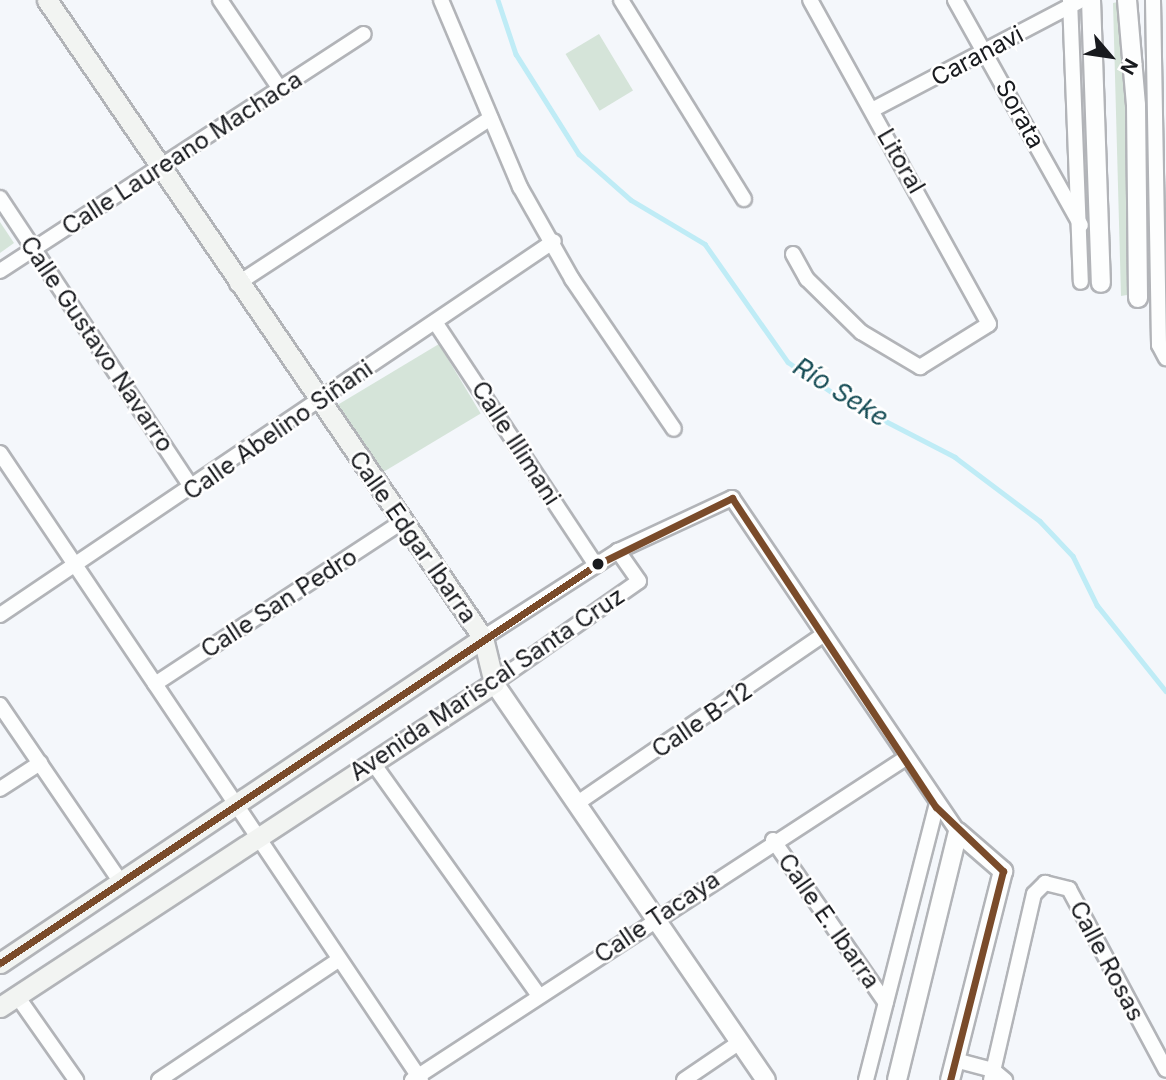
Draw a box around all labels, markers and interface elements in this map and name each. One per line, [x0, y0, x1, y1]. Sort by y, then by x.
street label: Caranavi [926, 20, 1028, 92]
north arrow [1075, 21, 1145, 91]
text: N [1115, 55, 1142, 78]
street label: Calle Laureano Machaca [57, 65, 307, 241]
street label: Sorata [990, 75, 1050, 153]
street label: Litoral [871, 124, 931, 198]
street label: Calle Gustavo Navarro [14, 231, 180, 457]
water label: Río Seke [788, 351, 894, 433]
street label: Calle Abelino Siñani [178, 354, 378, 506]
street label: Calle Illimani [465, 376, 567, 510]
street label: Calle Edgar Ibarra [343, 445, 483, 629]
street label: Calle San Pedro [196, 542, 362, 664]
unlabelled marker [591, 557, 605, 571]
street label: Avenida Mariscal Santa Cruz [344, 581, 630, 787]
street label: Calle B-12 [646, 676, 758, 764]
street label: Calle E. Ibarra [772, 848, 886, 994]
street label: Calle Tacaya [589, 865, 725, 969]
street label: Calle Rosas [1063, 896, 1151, 1026]

